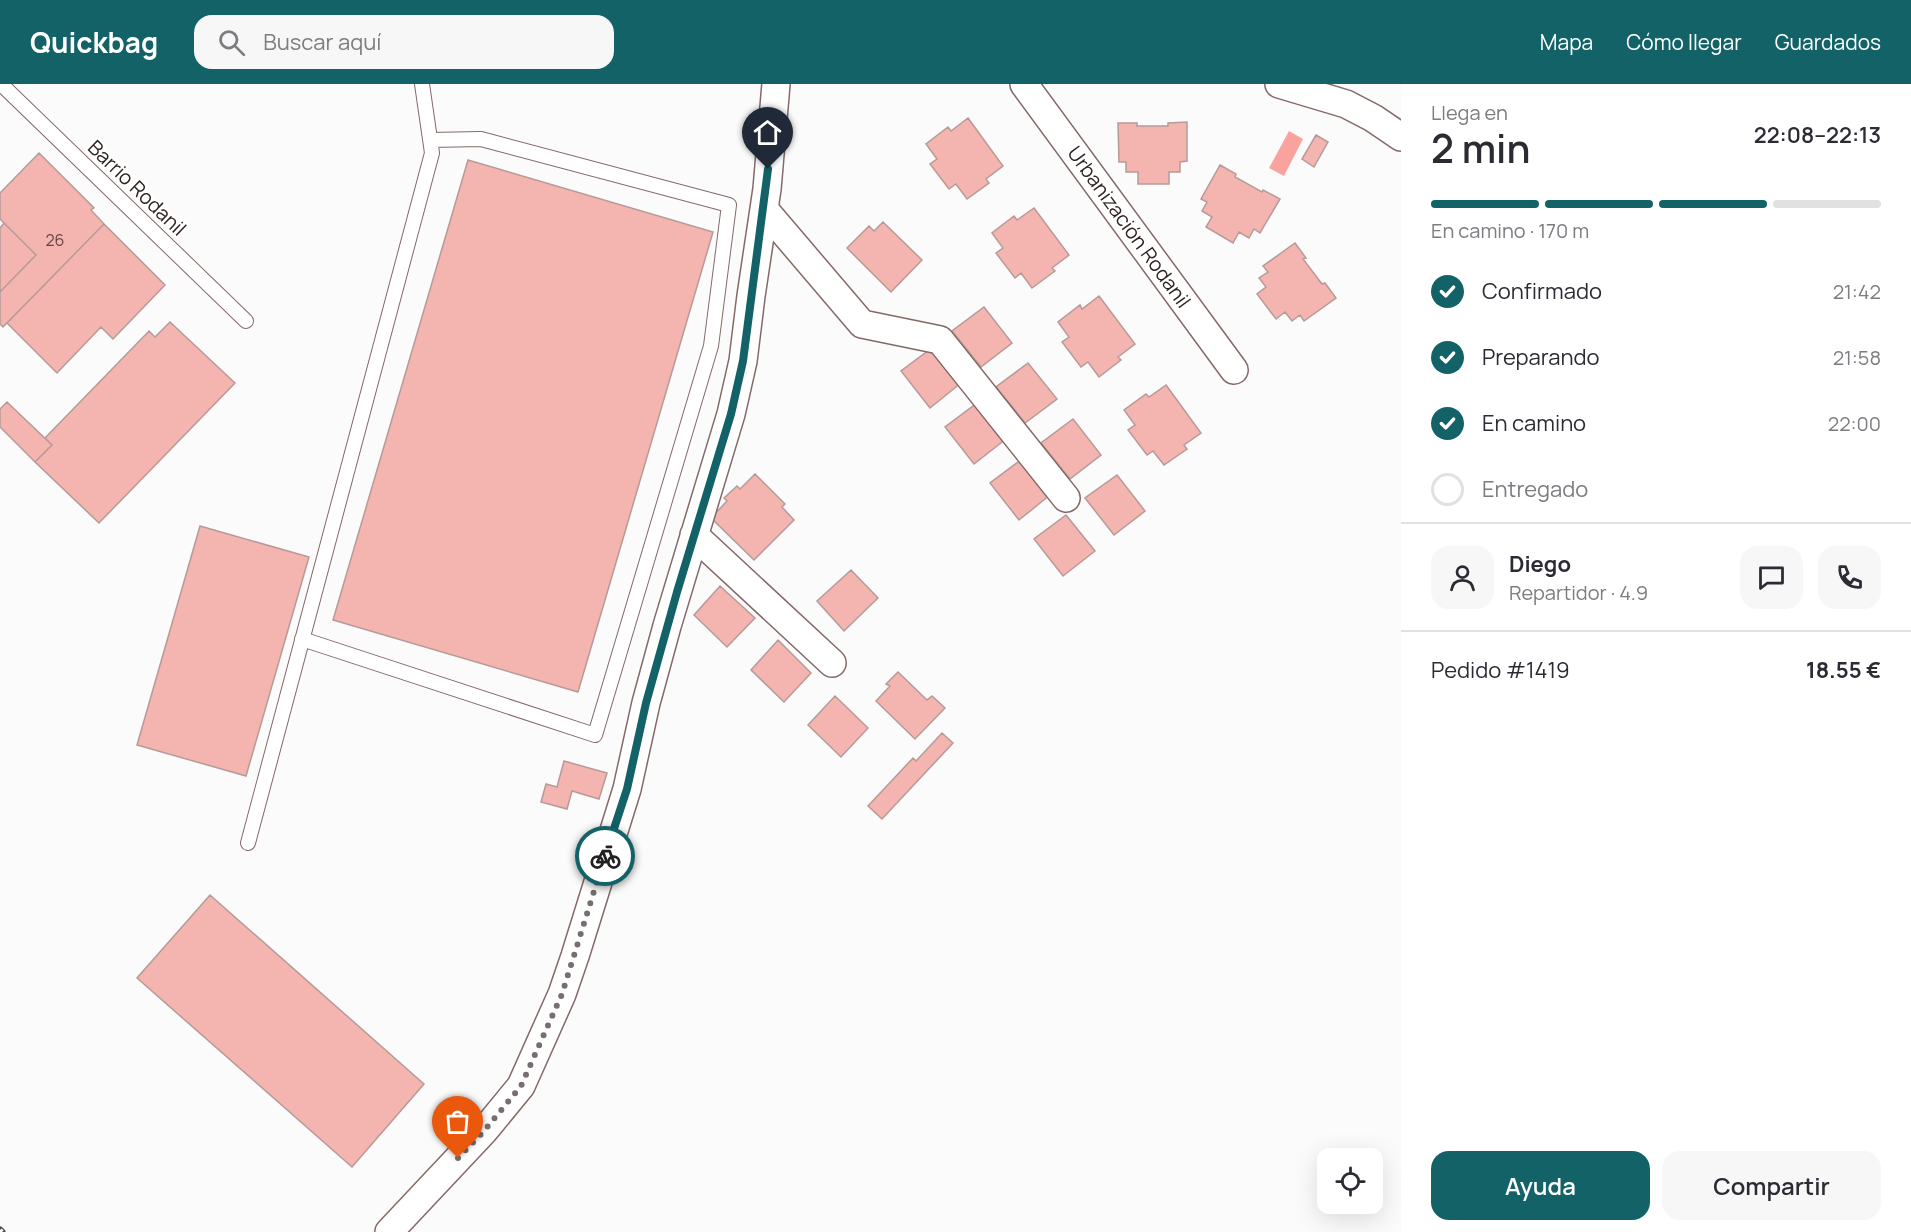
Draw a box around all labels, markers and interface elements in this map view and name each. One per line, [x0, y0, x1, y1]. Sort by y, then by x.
search box [194, 15, 614, 69]
text: Quickbag [30, 23, 158, 61]
icon: search [215, 26, 248, 59]
text: Buscar aquí [263, 27, 381, 57]
text: Mapa [1540, 28, 1593, 56]
text: Cómo llegar [1626, 28, 1742, 56]
text: Guardados [1775, 28, 1881, 56]
text: Llega en [1431, 99, 1508, 126]
pin [742, 107, 793, 169]
icon: home [751, 116, 784, 149]
text: 22:08–22:13 [1754, 120, 1881, 150]
text: 2 min [1431, 121, 1530, 175]
street label: Barrio Rodanil [82, 134, 192, 241]
street label: Urbanización Rodanil [1062, 140, 1197, 313]
text: En camino · 170 m [1431, 217, 1589, 244]
house number: 26 [45, 229, 65, 251]
icon: check [1431, 275, 1464, 308]
text: Confirmado [1482, 276, 1602, 306]
text: 21:42 [1833, 278, 1881, 305]
icon: check [1431, 341, 1464, 374]
text: Preparando [1482, 342, 1600, 372]
text: 21:58 [1833, 344, 1881, 371]
icon: check [1431, 407, 1464, 440]
text: En camino [1482, 408, 1586, 438]
text: 22:00 [1828, 410, 1881, 437]
text: Entregado [1482, 474, 1588, 504]
button: person [1431, 546, 1494, 609]
button: chat [1740, 546, 1803, 609]
button: phone [1818, 546, 1881, 609]
text: Diego [1509, 549, 1571, 579]
text: Repartidor · 4.9 [1509, 579, 1648, 606]
text: Pedido #1419 [1431, 655, 1570, 685]
text: 18.55 € [1806, 655, 1881, 685]
courier [575, 826, 635, 886]
icon: bike [589, 840, 622, 873]
pin [432, 1096, 483, 1158]
icon: bag [441, 1105, 474, 1138]
map controls [1317, 1148, 1383, 1214]
button: locate [1317, 1148, 1383, 1214]
button: Ayuda [1431, 1151, 1650, 1220]
button: Compartir [1662, 1151, 1881, 1220]

